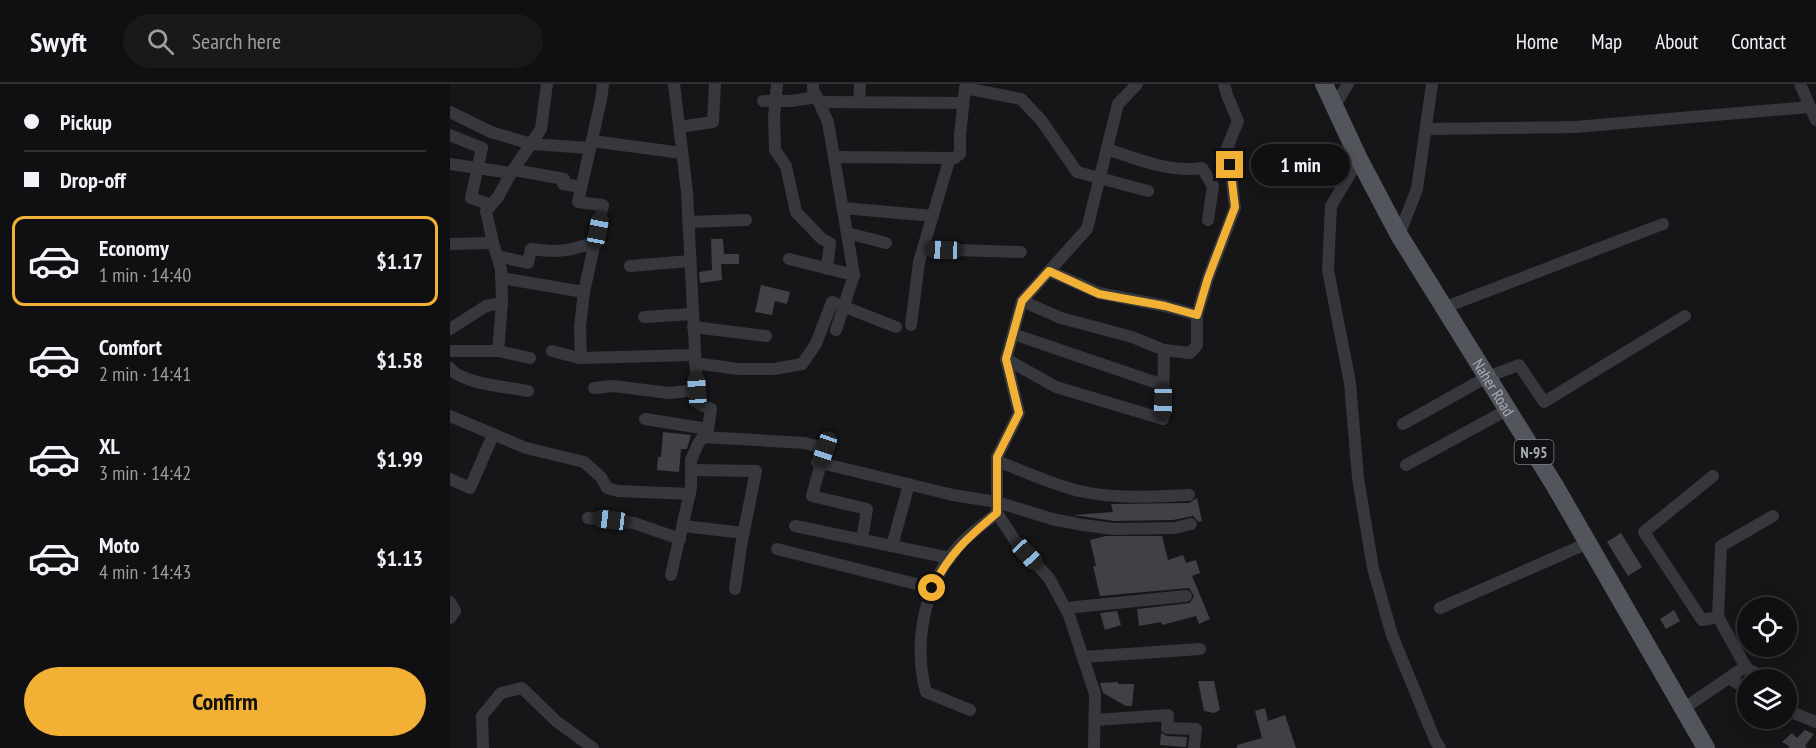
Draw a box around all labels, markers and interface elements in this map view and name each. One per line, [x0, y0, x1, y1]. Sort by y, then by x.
search box [123, 14, 543, 68]
text: Swyft [30, 23, 87, 60]
icon: search [144, 25, 177, 58]
text: Search here [192, 27, 281, 55]
text: Home [1516, 28, 1558, 55]
text: Map [1591, 28, 1622, 55]
text: About [1655, 28, 1698, 55]
text: Contact [1731, 28, 1786, 55]
text: Pickup [60, 108, 112, 136]
callout: 1 min [1251, 144, 1350, 186]
route end [1216, 151, 1243, 178]
text: 1 min [1280, 152, 1321, 178]
text: Drop-off [60, 166, 126, 194]
car [586, 211, 610, 249]
icon: car [27, 234, 81, 288]
text: Economy [99, 234, 169, 262]
car [926, 240, 962, 260]
text: $1.17 [376, 247, 423, 275]
text: 1 min · 14:40 [99, 262, 191, 288]
icon: car [27, 333, 81, 387]
text: Comfort [99, 333, 162, 361]
text: $1.58 [376, 346, 423, 374]
street label: Naher Road [1468, 355, 1519, 420]
text: 2 min · 14:41 [99, 361, 191, 387]
car [687, 371, 707, 409]
car [1154, 384, 1172, 420]
car [811, 429, 839, 469]
icon: car [27, 432, 81, 486]
text: XL [99, 432, 120, 460]
road number: N-95 [1514, 440, 1554, 464]
text: $1.99 [376, 445, 423, 473]
text: 3 min · 14:42 [99, 460, 191, 486]
car [592, 509, 630, 531]
icon: car [27, 531, 81, 585]
text: Moto [99, 531, 140, 559]
car [1008, 535, 1046, 573]
text: $1.13 [376, 544, 423, 572]
text: 4 min · 14:43 [99, 559, 191, 585]
route start [918, 574, 945, 601]
map controls [1737, 597, 1797, 729]
button: locate [1737, 597, 1797, 657]
button: Confirm [24, 667, 426, 736]
button: layers [1737, 669, 1797, 729]

